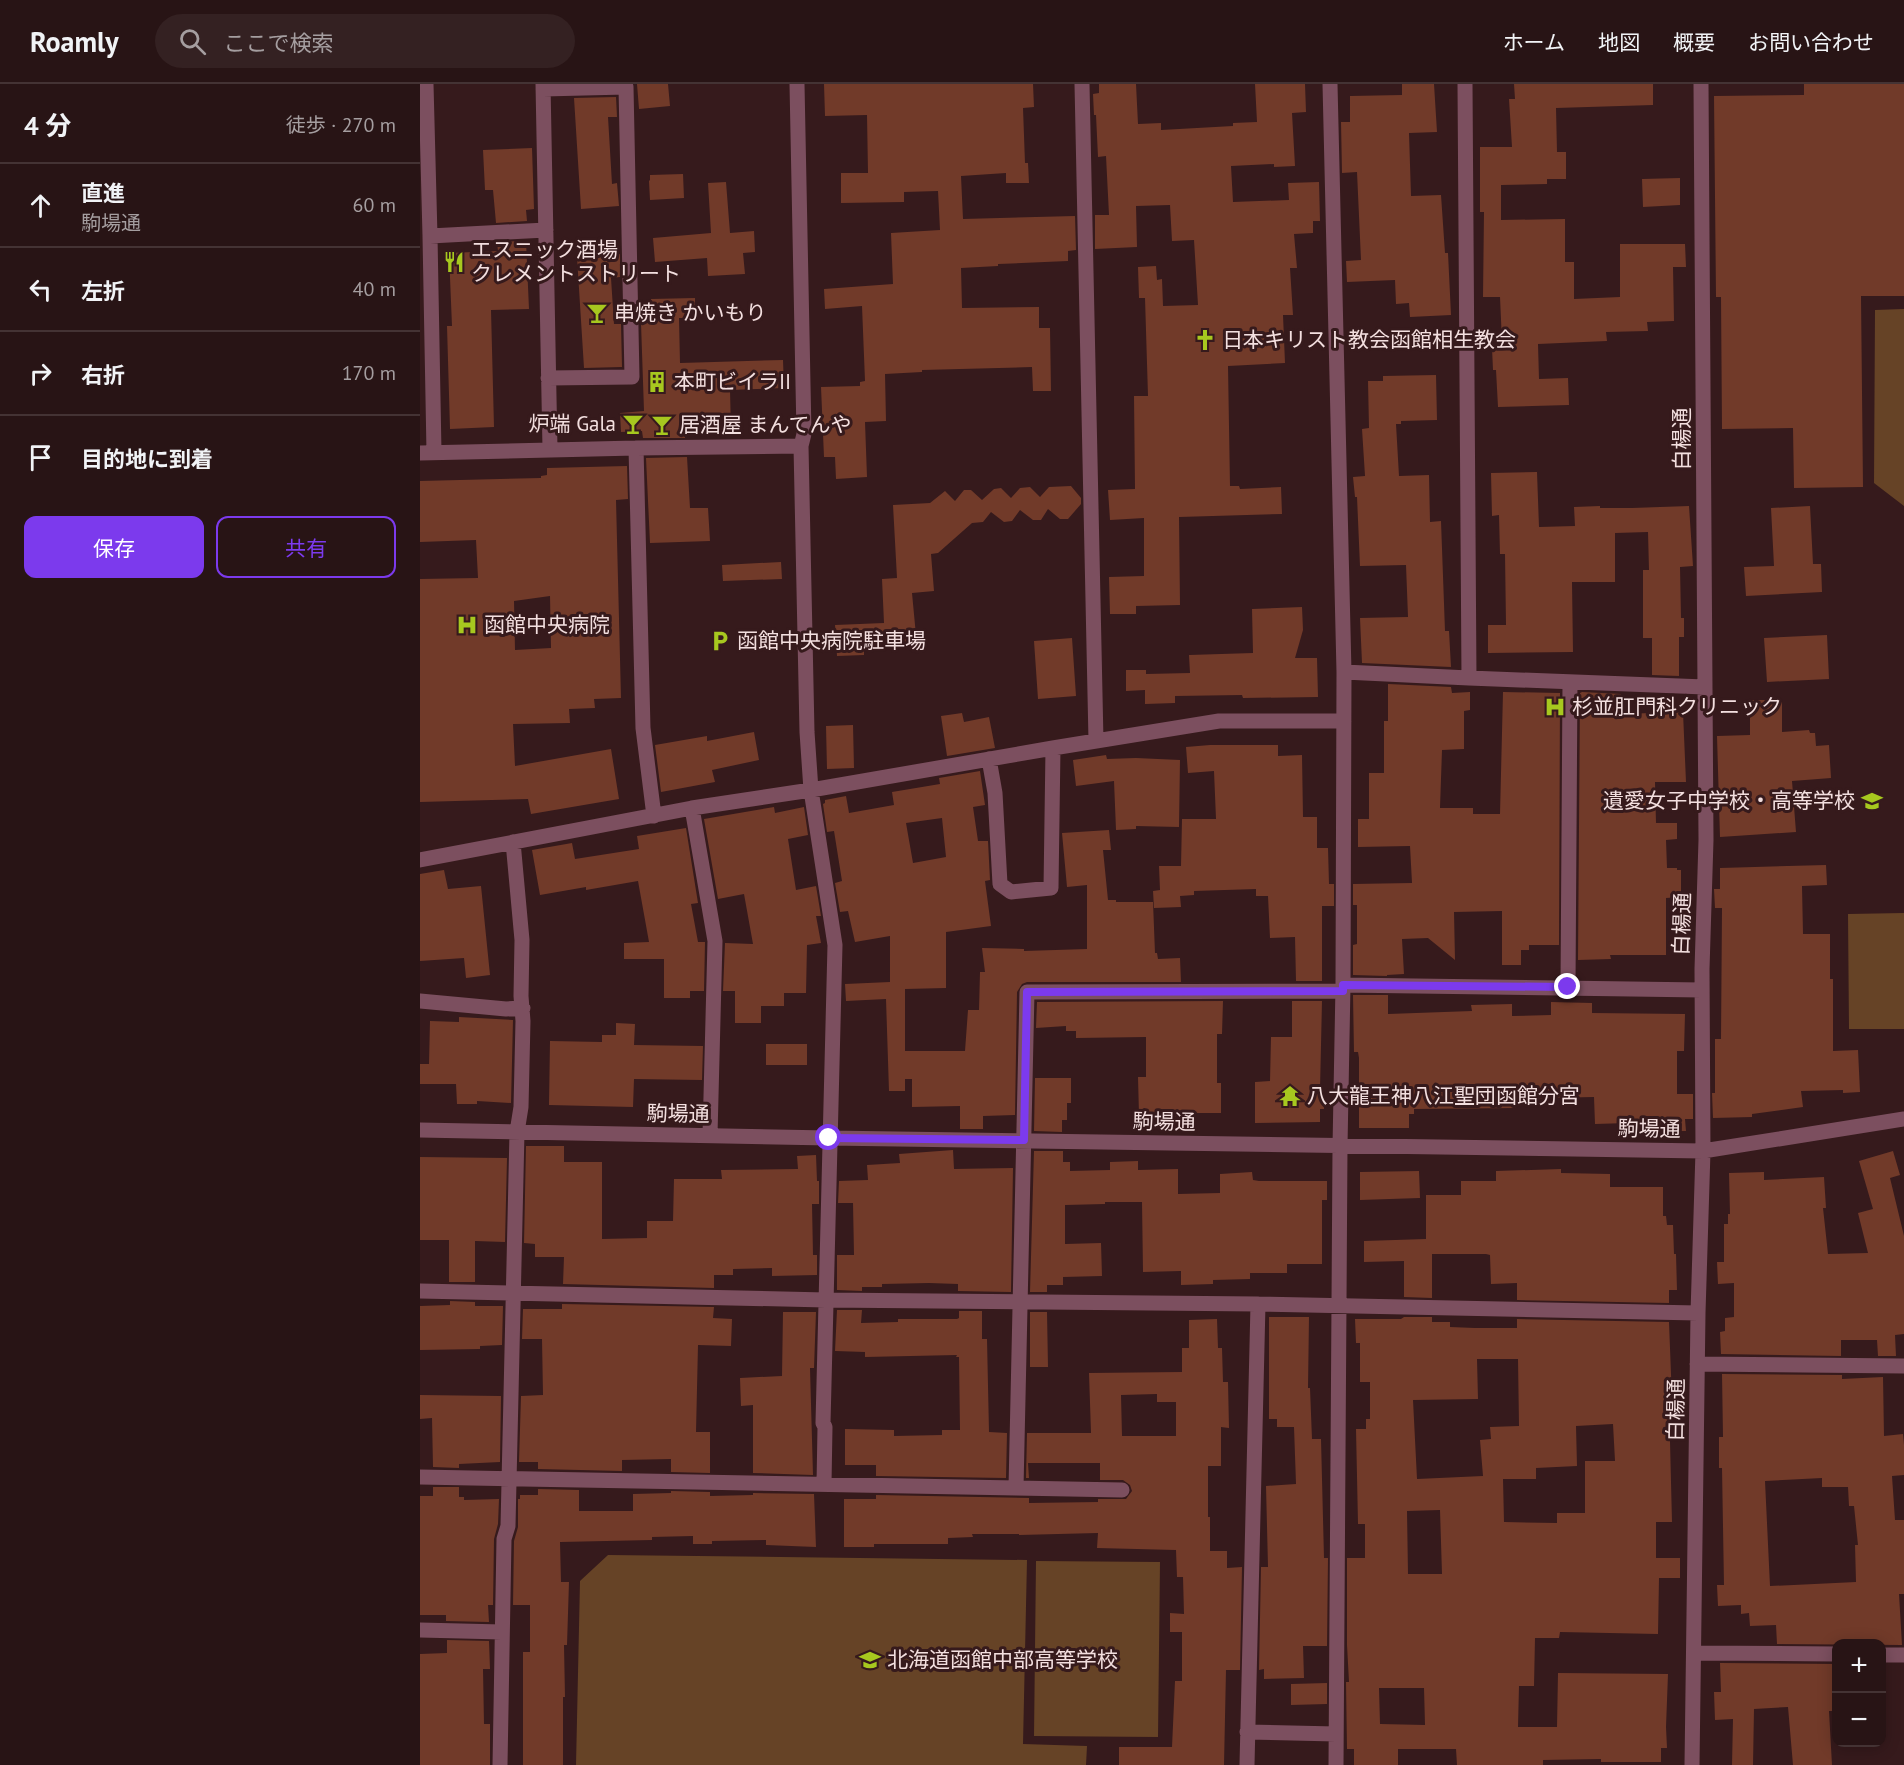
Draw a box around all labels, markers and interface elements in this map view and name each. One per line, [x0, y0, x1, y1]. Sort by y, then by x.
search box [155, 14, 575, 68]
text: Roamly [30, 23, 119, 60]
icon: search [176, 25, 209, 58]
text: ここで検索 [224, 29, 334, 57]
text: ホーム [1503, 29, 1565, 56]
text: 地図 [1598, 29, 1640, 56]
text: 概要 [1673, 29, 1715, 56]
text: お問い合わせ [1748, 29, 1874, 56]
text: 4 分 [24, 109, 71, 142]
text: 徒歩 · 270 m [286, 112, 396, 138]
text: 直進 [81, 179, 125, 207]
icon: ahead [24, 189, 57, 222]
text: 60 m [353, 192, 396, 218]
text: 駒場通 [81, 210, 141, 236]
place label: エスニック酒場 クレメントストリート [471, 236, 681, 287]
restaurant icon: エスニック酒場 クレメントストリート [442, 250, 466, 274]
icon: left [24, 273, 57, 306]
text: 40 m [353, 276, 396, 302]
text: 左折 [81, 277, 125, 305]
place label: 串焼き かいもり [614, 299, 767, 326]
bar icon: 串焼き かいもり [585, 301, 609, 325]
place label: 日本キリスト教会函館相生教会 [1222, 326, 1516, 353]
church icon: 日本キリスト教会函館相生教会 [1193, 328, 1217, 352]
icon: right [24, 357, 57, 390]
text: 170 m [342, 360, 396, 386]
text: 右折 [81, 361, 125, 389]
place label: 本町ビイラII [674, 368, 791, 395]
building icon: 本町ビイラII [645, 370, 669, 394]
street label: 白楊通 [1668, 408, 1695, 471]
place label: 炉端 Gala [529, 410, 616, 437]
place label: 居酒屋 まんてんや [679, 411, 852, 438]
bar icon: 炉端 Gala [621, 412, 645, 436]
bar icon: 居酒屋 まんてんや [650, 413, 674, 437]
icon: arrive [24, 441, 57, 474]
text: 目的地に到着 [81, 445, 213, 473]
button: 保存 [24, 516, 204, 578]
button: 共有 [216, 516, 396, 578]
place label: 函館中央病院 [484, 611, 610, 638]
hospital icon: 函館中央病院 [455, 613, 479, 637]
place label: 函館中央病院駐車場 [737, 627, 926, 654]
parking icon: 函館中央病院駐車場 [708, 629, 732, 653]
place label: 杉並肛門科クリニック [1572, 693, 1782, 720]
hospital icon: 杉並肛門科クリニック [1543, 695, 1567, 719]
place label: 遺愛女子中学校・高等学校 [1603, 787, 1855, 814]
school or university icon: 遺愛女子中学校・高等学校 [1860, 789, 1884, 813]
street label: 白楊通 [1667, 892, 1696, 956]
route end [1554, 973, 1580, 999]
place label: 八大龍王神八江聖団函館分宮 [1307, 1082, 1580, 1109]
temple icon: 八大龍王神八江聖団函館分宮 [1278, 1084, 1302, 1108]
street label: 駒場通 [646, 1099, 710, 1128]
street label: 駒場通 [1132, 1107, 1196, 1136]
street label: 駒場通 [1617, 1114, 1681, 1143]
route start [815, 1124, 841, 1150]
street label: 白楊通 [1661, 1378, 1690, 1442]
map controls [1832, 1639, 1886, 1747]
button: + [1832, 1639, 1886, 1693]
place label: 北海道函館中部高等学校 [887, 1646, 1118, 1673]
school or university icon: 北海道函館中部高等学校 [858, 1648, 882, 1672]
button: − [1832, 1693, 1886, 1747]

